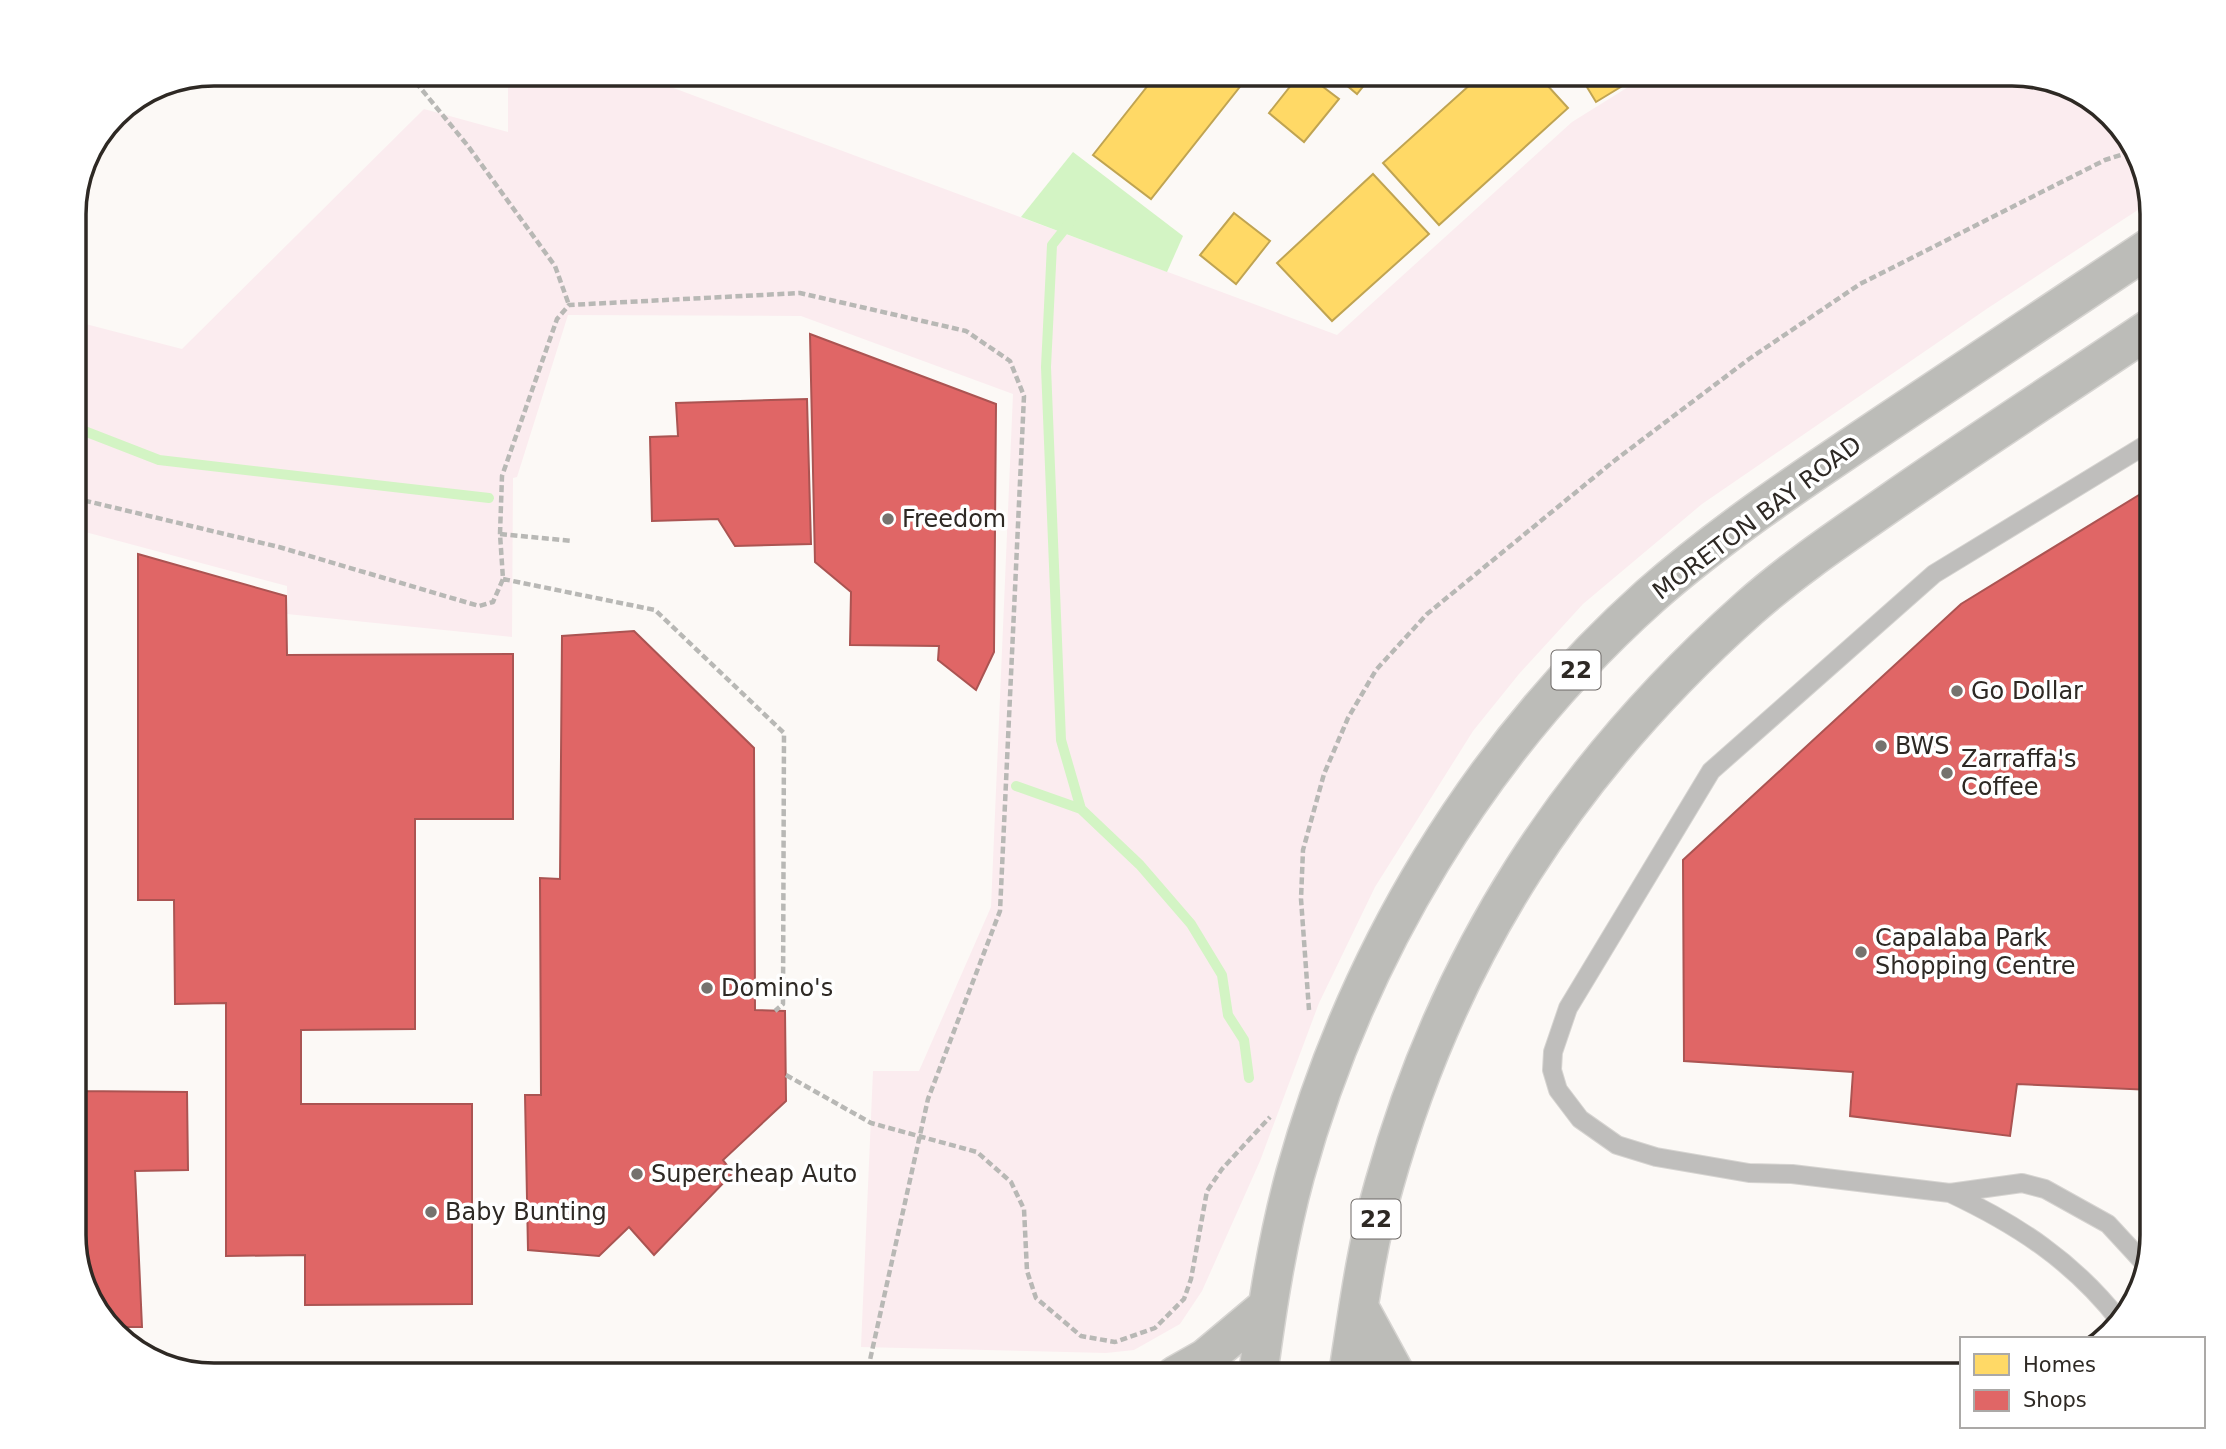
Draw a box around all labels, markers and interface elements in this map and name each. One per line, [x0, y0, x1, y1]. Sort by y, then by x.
street label: MORETON BAY ROAD [1647, 430, 1867, 606]
place label: Freedom [902, 505, 1006, 533]
marker: Freedom [880, 511, 896, 527]
road number: 22 [1552, 650, 1600, 690]
place label: Go Dollar [1971, 677, 2083, 705]
marker: Go Dollar [1949, 683, 1965, 699]
place label: BWS [1895, 732, 1950, 760]
marker: BWS [1873, 738, 1889, 754]
place label: Zarraffa's Coffee [1961, 745, 2077, 801]
marker: Zarraffa's Coffee [1939, 765, 1955, 781]
place label: Capalaba Park Shopping Centre [1875, 924, 2076, 980]
marker: Capalaba Park Shopping Centre [1853, 944, 1869, 960]
place label: Domino's [721, 974, 833, 1002]
marker: Domino's [699, 980, 715, 996]
place label: Supercheap Auto [651, 1160, 857, 1188]
marker: Supercheap Auto [629, 1166, 645, 1182]
place label: Baby Bunting [445, 1198, 607, 1226]
road number: 22 [1352, 1200, 1400, 1238]
marker: Baby Bunting [423, 1204, 439, 1220]
legend [1960, 1337, 2205, 1428]
text: Homes [2023, 1353, 2096, 1377]
text: Shops [2023, 1388, 2087, 1412]

